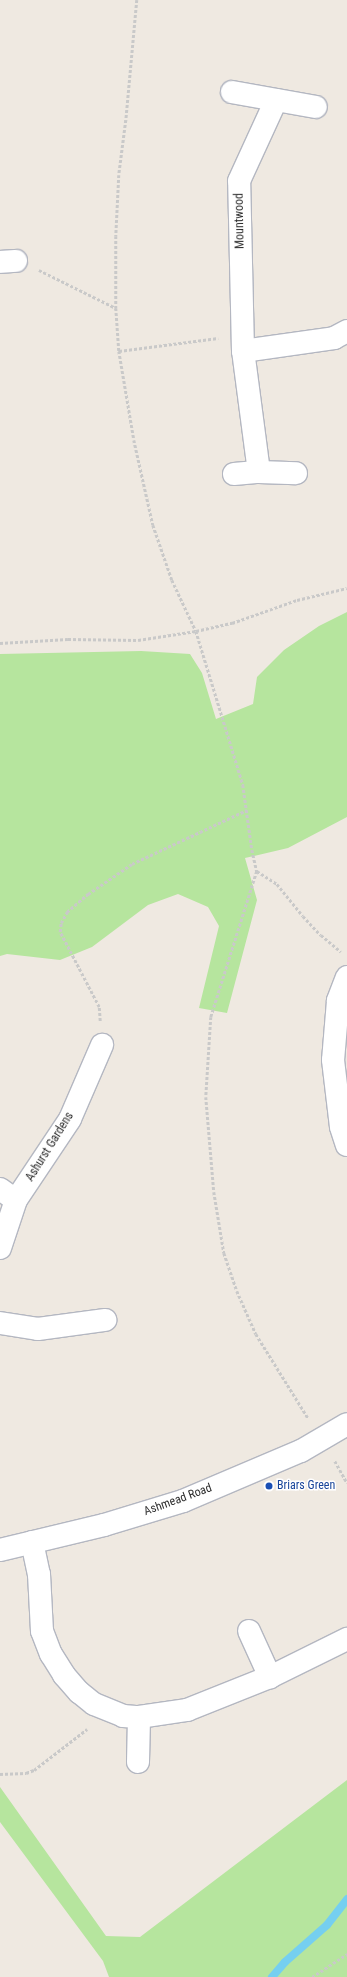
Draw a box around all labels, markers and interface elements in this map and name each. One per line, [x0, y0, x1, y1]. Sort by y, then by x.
street label: Mountwood [232, 193, 248, 249]
street label: Ashurst Gardens [23, 1110, 77, 1184]
place label: Briars Green [277, 1479, 335, 1493]
street label: Ashmead Road [142, 1481, 214, 1519]
marker: Briars Green [264, 1481, 274, 1491]

